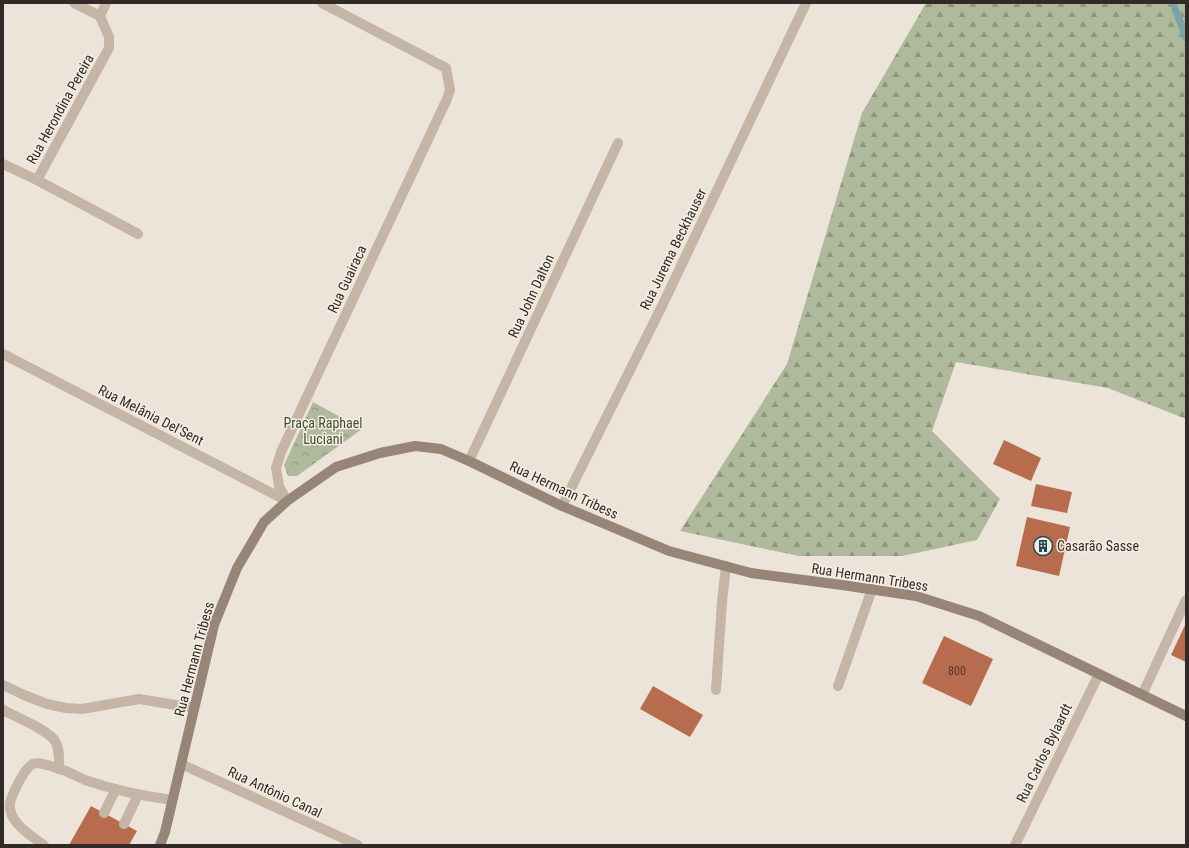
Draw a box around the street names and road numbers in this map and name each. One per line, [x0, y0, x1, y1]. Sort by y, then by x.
street label: Rua Herondina Pereira [23, 51, 97, 167]
street label: Rua Jurema Beckhauser [637, 186, 709, 312]
street label: Rua Guairaca [324, 243, 370, 315]
street label: Rua John Dalton [505, 252, 557, 340]
street label: Rua Melânia Del'Sent [96, 382, 206, 448]
street label: Rua Hermann Tribess [507, 458, 621, 522]
street label: Rua Hermann Tribess [811, 560, 929, 594]
street label: Rua Hermann Tribess [171, 600, 217, 718]
street label: Rua Carlos Bylaardt [1013, 701, 1075, 805]
street label: Rua Antônio Canal [226, 763, 324, 821]

